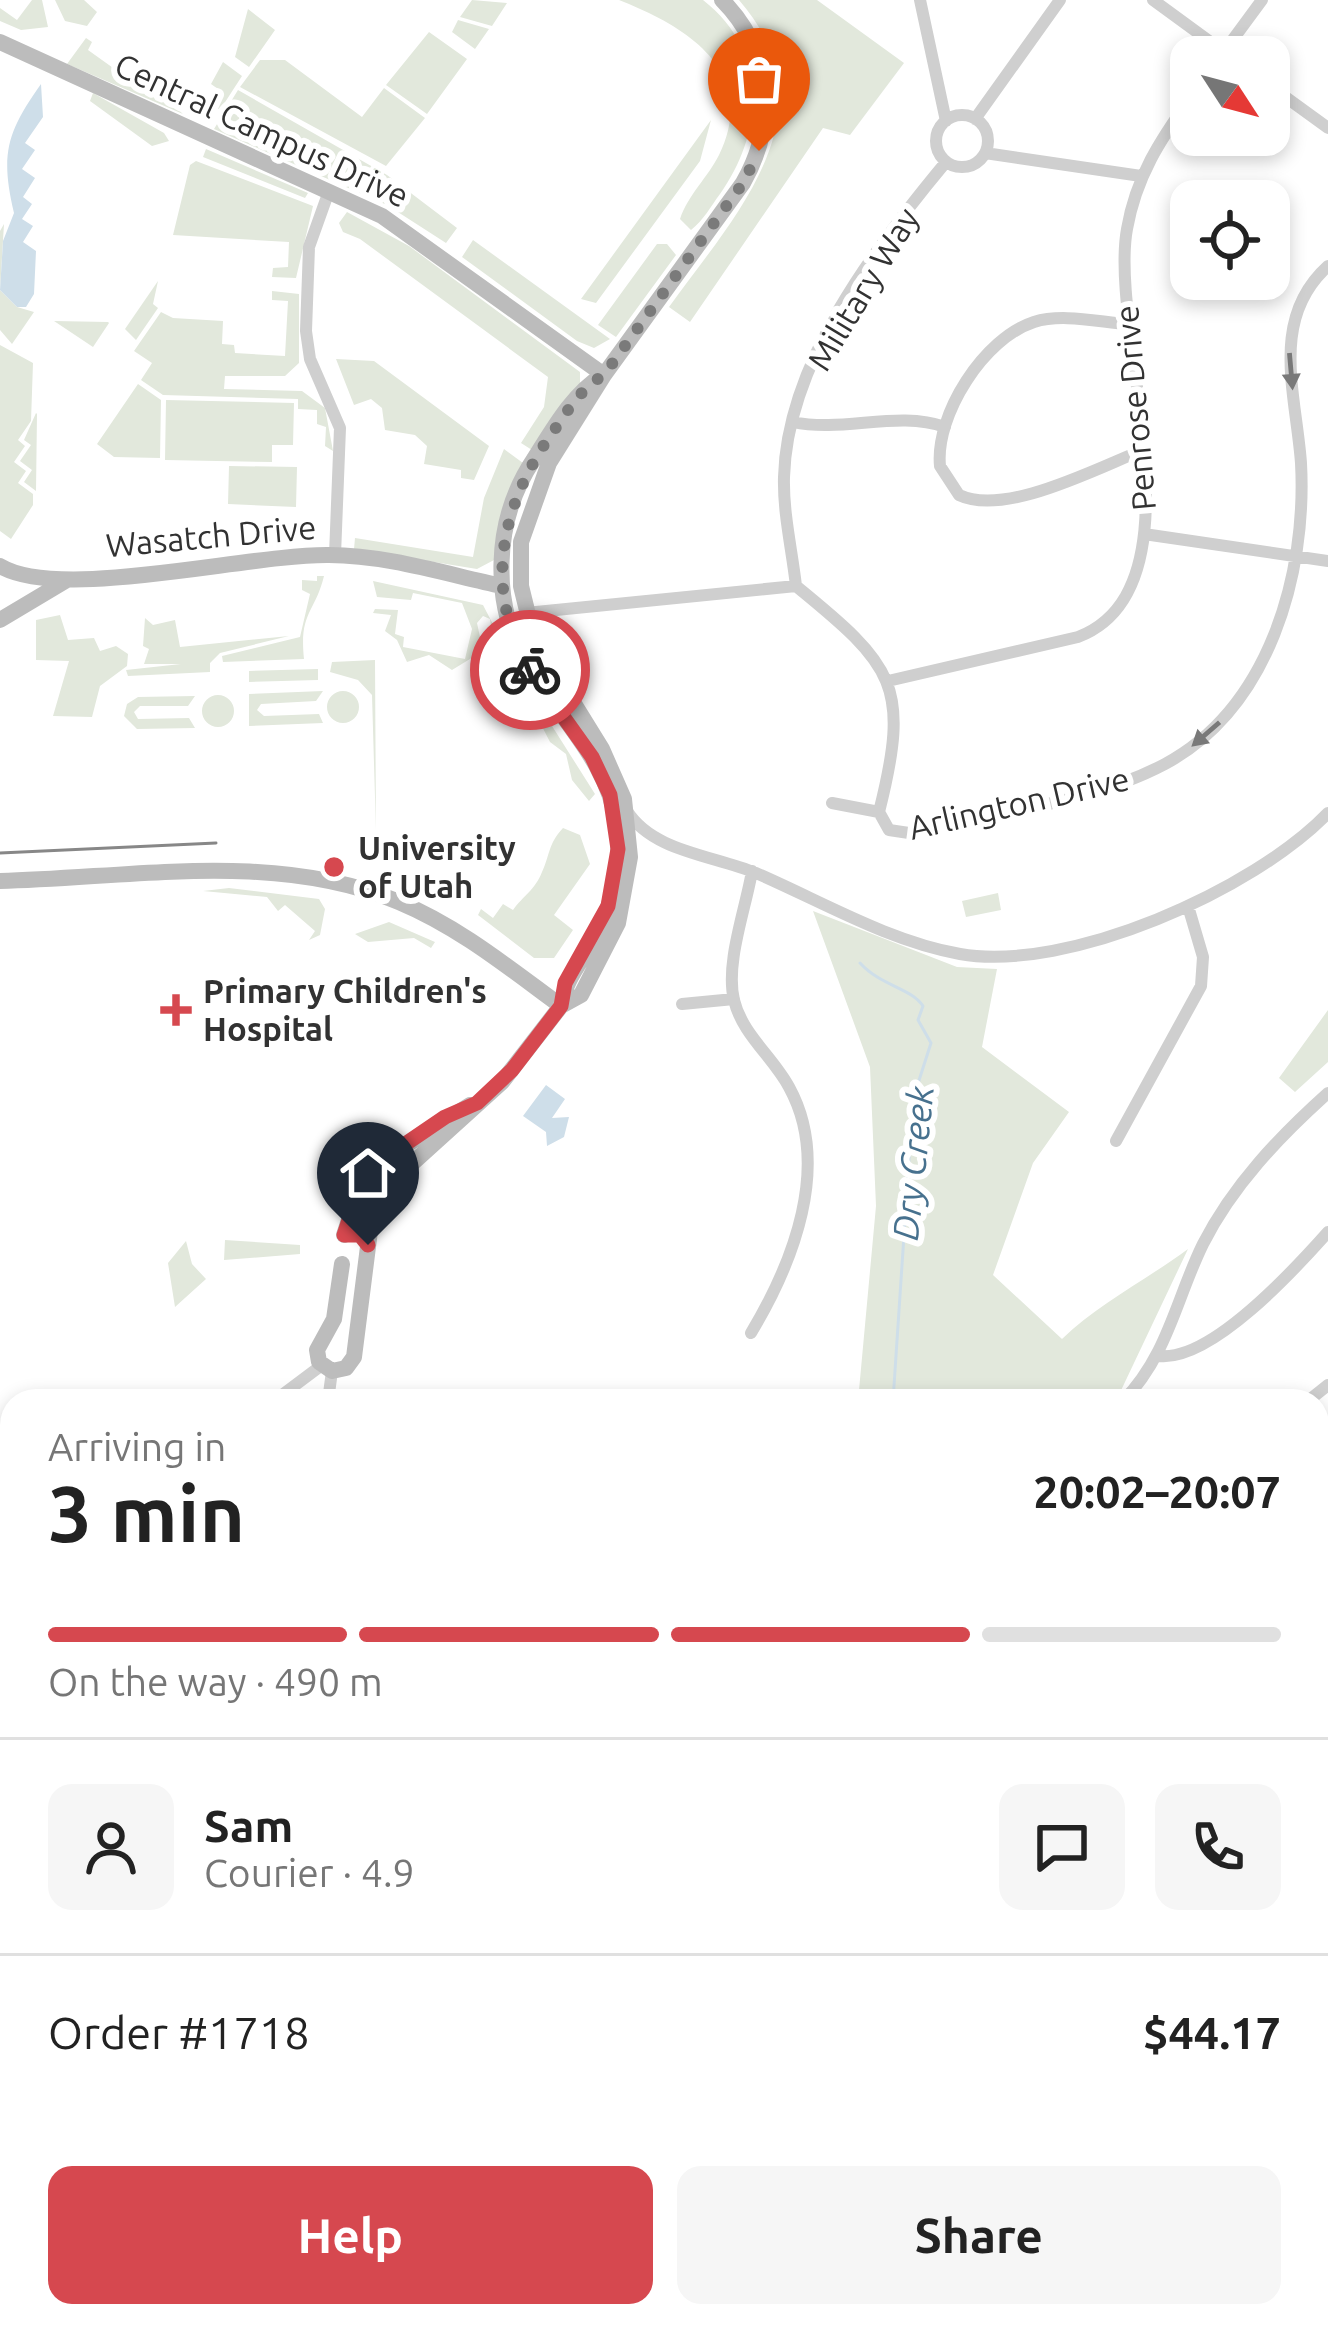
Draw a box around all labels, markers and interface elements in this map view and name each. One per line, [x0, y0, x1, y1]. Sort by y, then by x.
pin [708, 28, 810, 151]
north arrow [1170, 36, 1290, 156]
map controls [1170, 36, 1290, 300]
street label: Central Campus Drive [110, 45, 415, 214]
icon: bag [726, 46, 792, 112]
button: locate [1170, 180, 1290, 300]
street label: Military Way [800, 201, 926, 377]
street label: Penrose Drive [1107, 304, 1162, 512]
one-way arrow [1282, 353, 1301, 390]
street label: Wasatch Drive [104, 508, 318, 563]
courier [470, 610, 590, 730]
icon: bike [497, 637, 563, 703]
one-way arrow [1191, 720, 1221, 747]
street label: Arlington Drive [905, 759, 1133, 846]
place label: University of Utah [358, 829, 516, 904]
marker: University of Utah [321, 854, 347, 880]
place label: Primary Children's Hospital [203, 972, 487, 1047]
marker: Primary Children's Hospital [160, 994, 192, 1026]
water label: Dry Creek [884, 1083, 941, 1242]
pin [317, 1122, 419, 1245]
icon: home [335, 1140, 401, 1206]
text: Arriving in [48, 1425, 226, 1468]
text: 20:02–20:07 [1033, 1466, 1281, 1517]
text: 3 min [48, 1469, 245, 1557]
text: On the way · 490 m [48, 1660, 383, 1703]
button: person [48, 1784, 174, 1910]
button: chat [999, 1784, 1125, 1910]
button: phone [1155, 1784, 1281, 1910]
text: Sam [204, 1800, 293, 1851]
text: Courier · 4.9 [204, 1851, 415, 1894]
text: Order #1718 [48, 2007, 310, 2058]
text: $44.17 [1143, 2007, 1281, 2058]
button: Help [48, 2166, 653, 2304]
button: Share [677, 2166, 1281, 2304]

